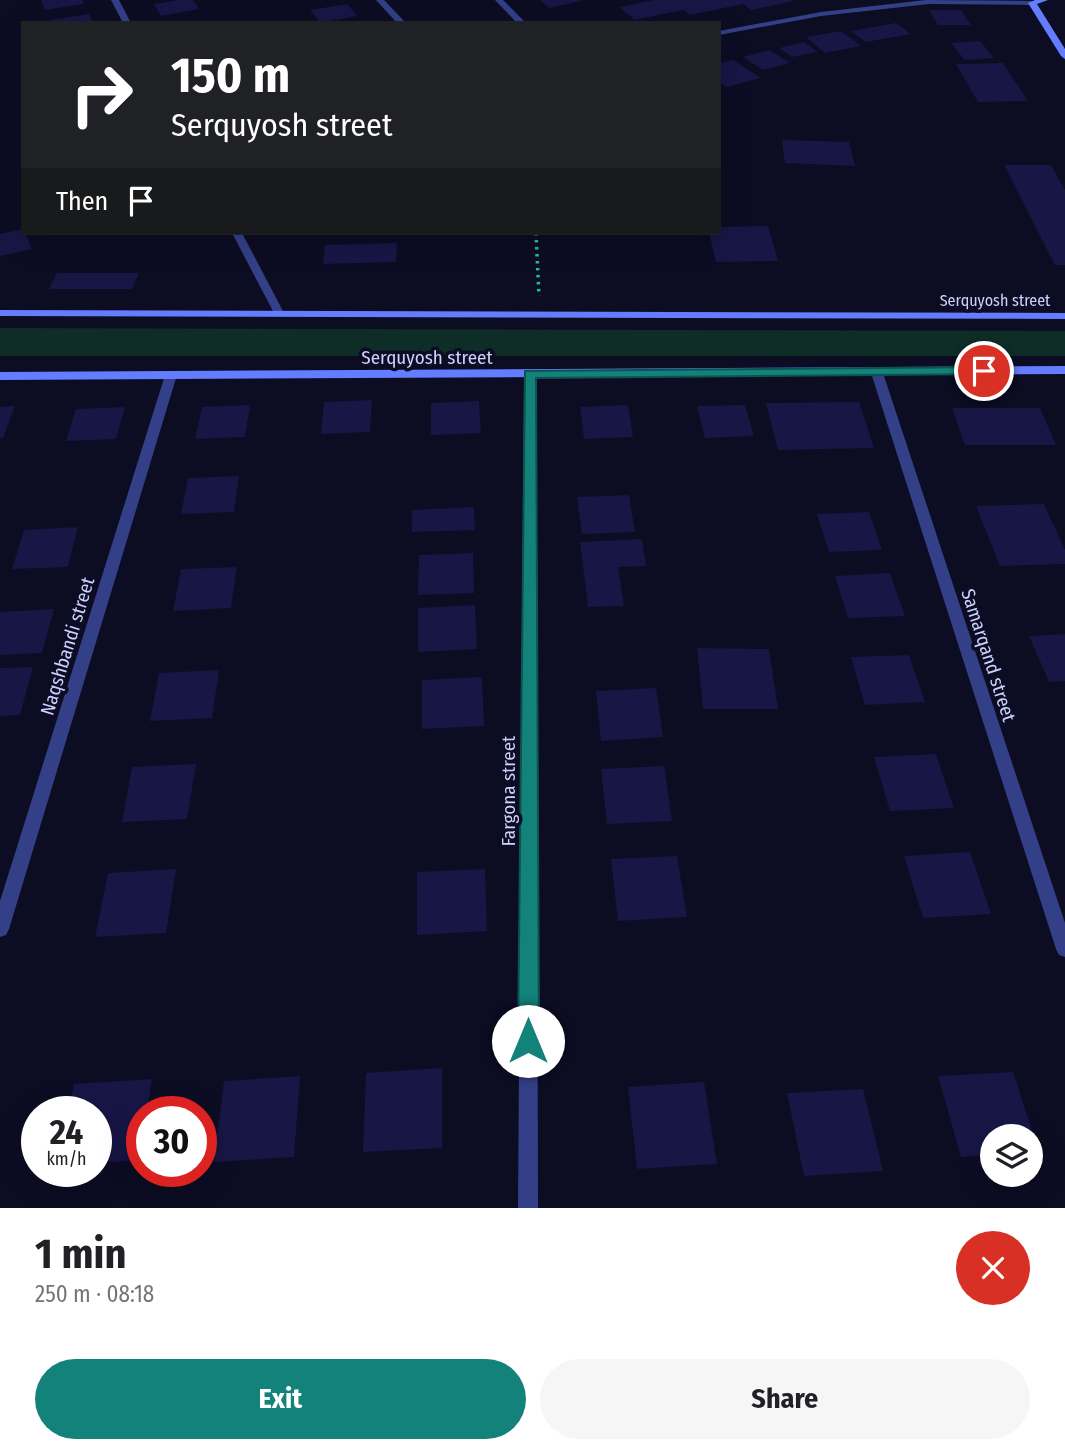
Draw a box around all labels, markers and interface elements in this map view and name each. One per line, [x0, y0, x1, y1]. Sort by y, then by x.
text: 150 m [171, 46, 290, 105]
icon: right [56, 49, 147, 140]
text: Serquyosh street [171, 106, 392, 144]
icon: arrive [122, 182, 160, 220]
text: Then [56, 186, 108, 217]
street label: Serquyosh street [940, 291, 1051, 310]
pin [954, 341, 1014, 401]
street label: Serquyosh street [361, 346, 493, 369]
icon: arrive [965, 352, 1003, 390]
street label: Naqshbandi street [36, 574, 100, 718]
street label: Samarqand street [956, 586, 1021, 725]
street label: Fargona street [497, 735, 520, 846]
position arrow [491, 1004, 565, 1078]
speed limit sign: 30 [126, 1096, 217, 1187]
text: 24 [50, 1111, 83, 1153]
map controls [980, 1124, 1043, 1187]
button: layers [980, 1124, 1043, 1187]
text: km/h [46, 1148, 87, 1170]
text: 1 min [35, 1229, 126, 1279]
button: close [956, 1231, 1030, 1305]
text: 250 m · 08:18 [35, 1280, 154, 1308]
button: Exit [35, 1359, 526, 1439]
button: Share [540, 1359, 1030, 1439]

